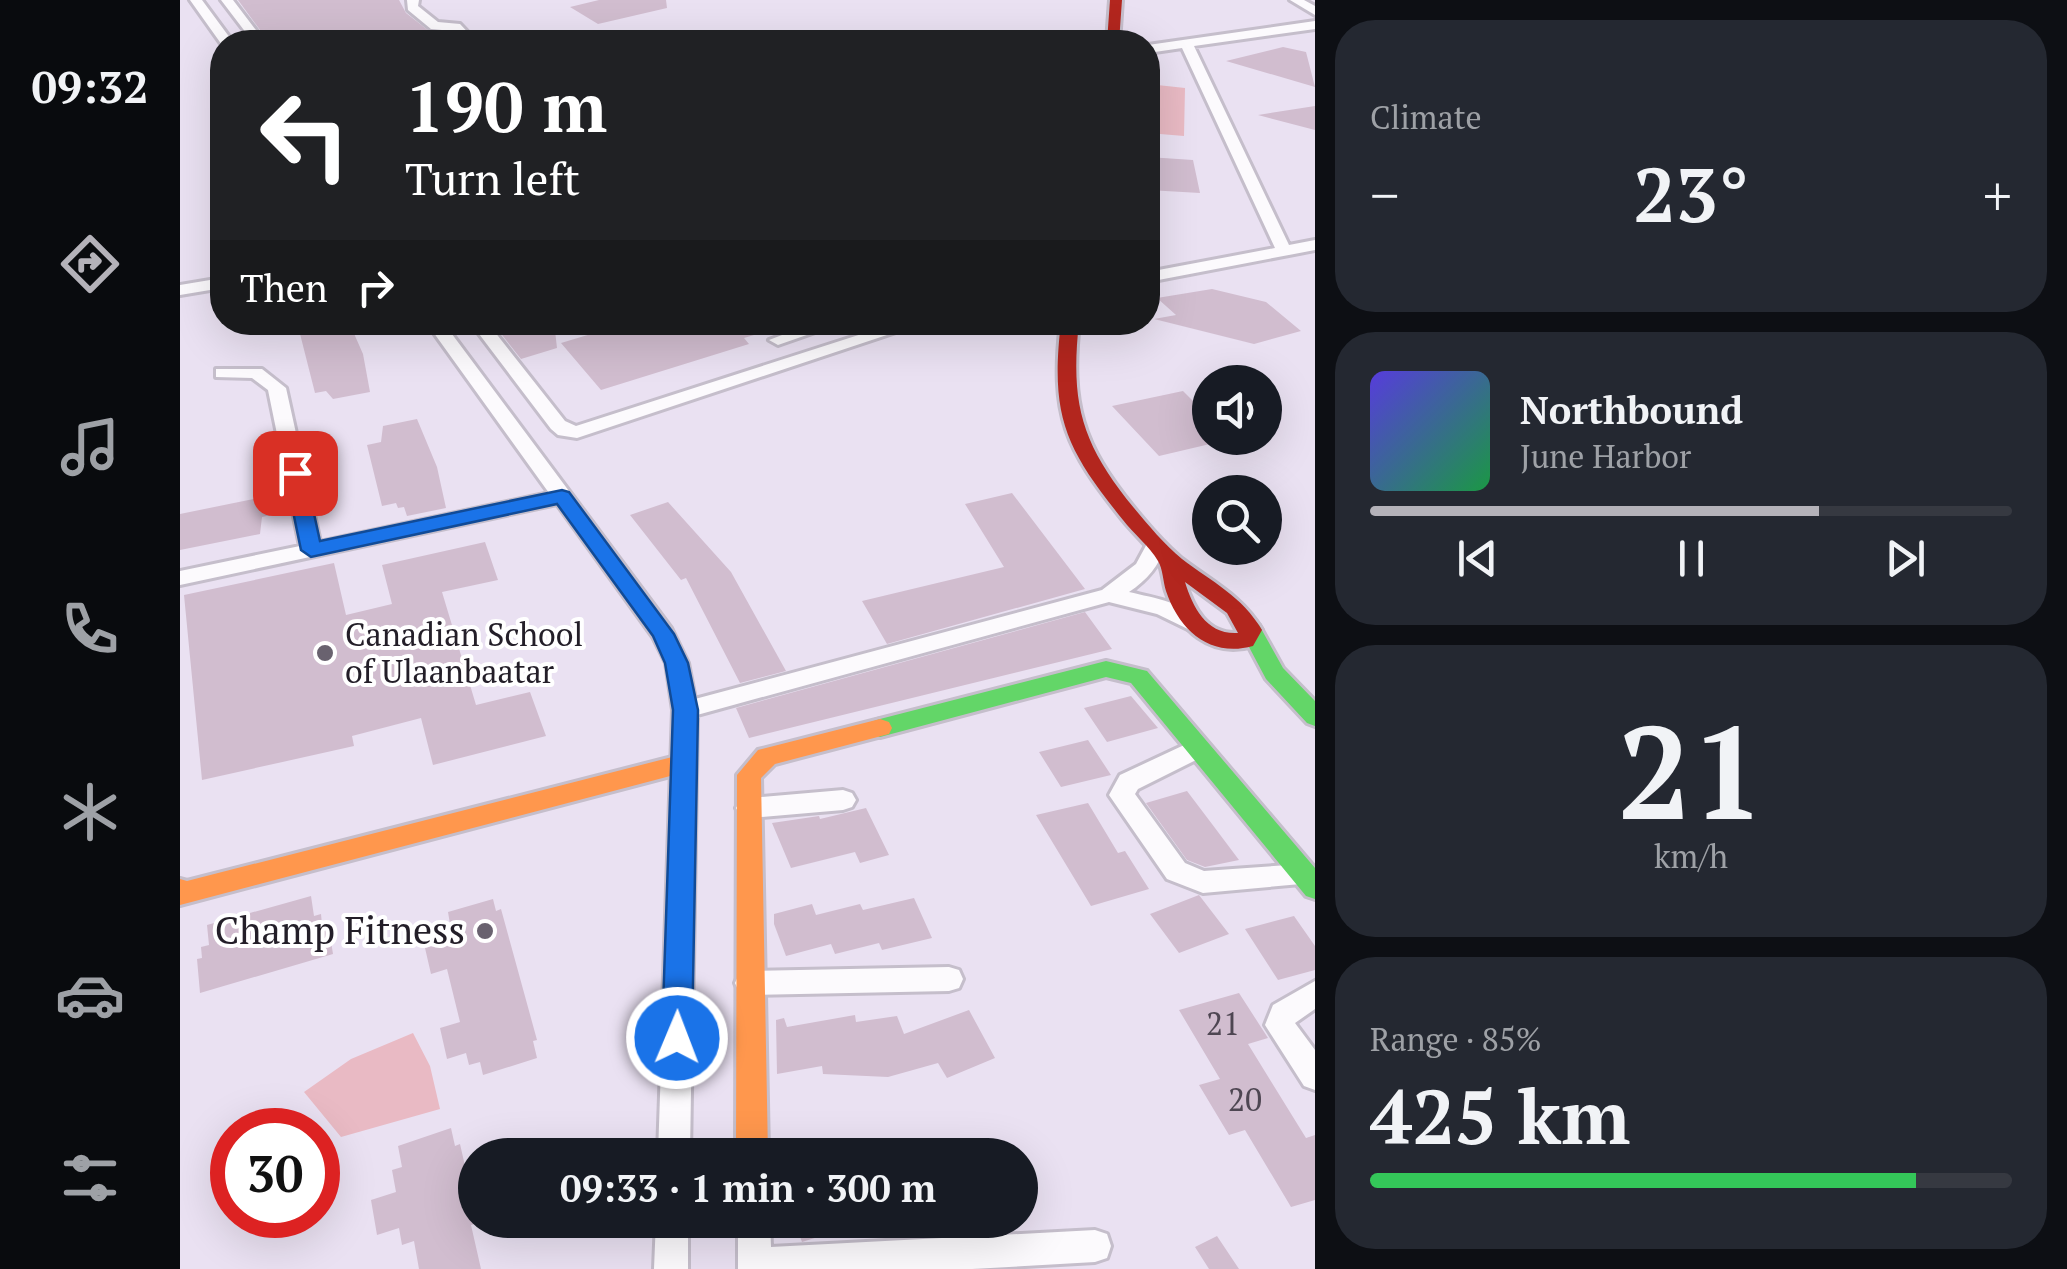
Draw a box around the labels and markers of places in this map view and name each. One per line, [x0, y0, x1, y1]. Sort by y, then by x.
pin [253, 431, 338, 516]
place label: Canadian School of Ulaanbaatar [345, 613, 583, 692]
marker: Canadian School of Ulaanbaatar [314, 642, 336, 664]
place label: Champ Fitness [215, 905, 465, 955]
marker: Champ Fitness [474, 920, 496, 942]

